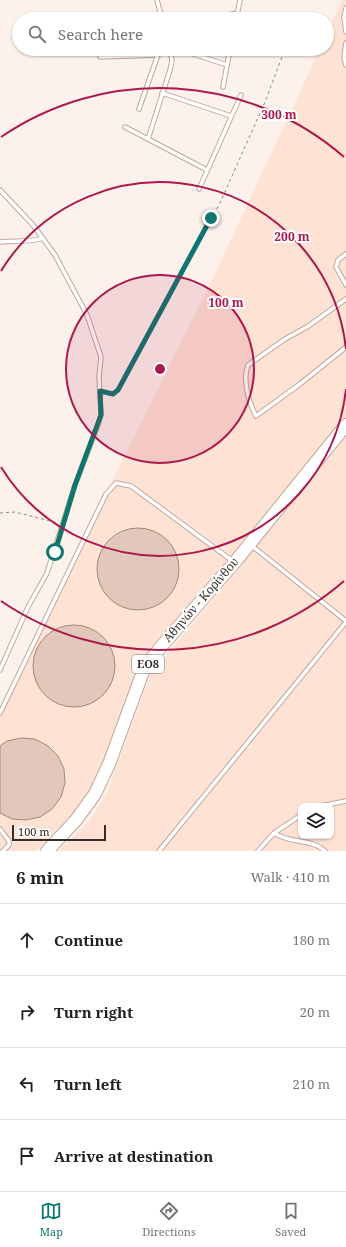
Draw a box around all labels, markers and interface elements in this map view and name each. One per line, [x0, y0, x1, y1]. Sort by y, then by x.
search box [12, 12, 334, 56]
icon: search [26, 23, 48, 45]
text: Search here [58, 24, 143, 44]
text: 300 m [261, 106, 297, 123]
route end [202, 209, 220, 227]
text: 200 m [274, 228, 310, 245]
text: 100 m [208, 294, 244, 311]
centre of rings [153, 362, 167, 376]
route start [46, 543, 64, 561]
street label: Αθηνών - Κορίνθου [159, 554, 242, 646]
road number: ΕΟ8 [132, 655, 164, 673]
map controls [298, 803, 334, 839]
button: layers [298, 803, 334, 839]
scale bar [12, 823, 106, 842]
text: 100 m [18, 824, 50, 839]
text: 6 min [16, 866, 64, 889]
text: Walk · 410 m [251, 868, 330, 886]
icon: ahead [16, 929, 38, 951]
text: Continue [54, 930, 123, 950]
text: 180 m [293, 931, 330, 949]
icon: right [16, 1001, 38, 1023]
text: Turn right [54, 1002, 133, 1022]
text: 20 m [300, 1003, 330, 1021]
icon: left [16, 1073, 38, 1095]
text: Turn left [54, 1074, 122, 1094]
text: 210 m [293, 1075, 330, 1093]
icon: arrive [16, 1145, 38, 1167]
text: Arrive at destination [54, 1146, 213, 1166]
tab: Map [40, 1200, 63, 1239]
tab: Directions [142, 1200, 196, 1239]
tab: Saved [275, 1200, 306, 1239]

